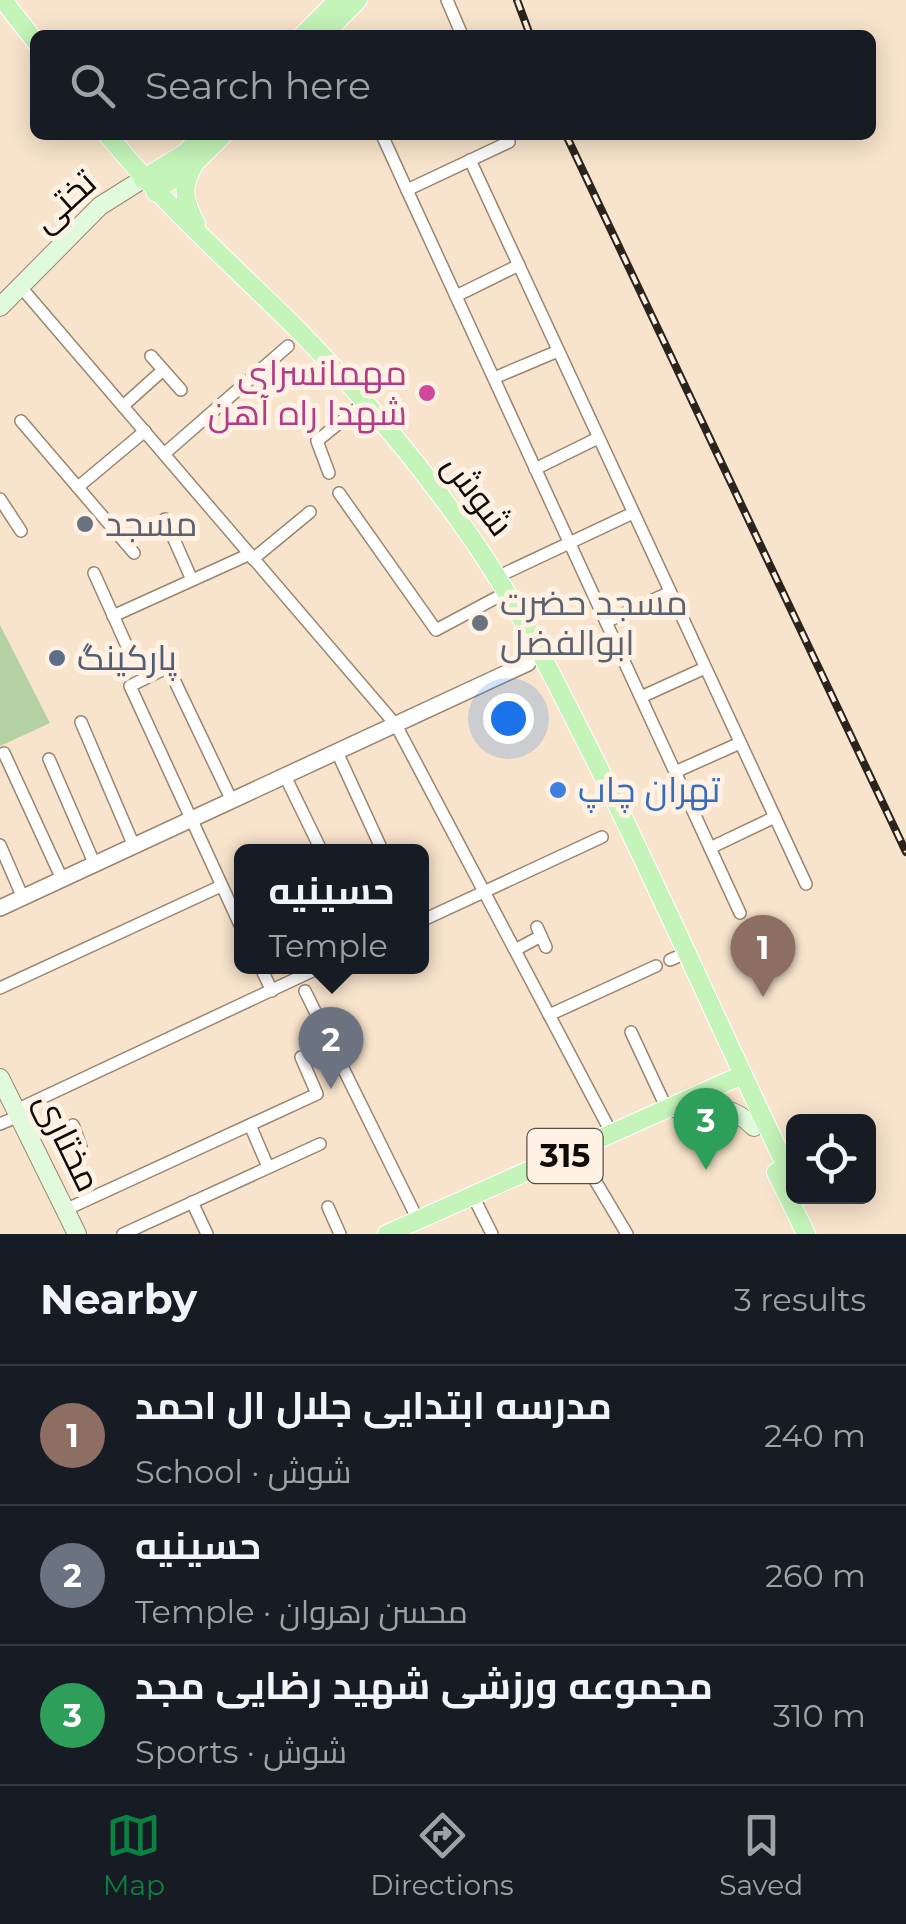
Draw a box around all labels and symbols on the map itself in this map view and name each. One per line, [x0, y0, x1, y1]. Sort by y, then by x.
street label: تختی [23, 161, 105, 241]
place label: مهمانسرای شهدا راه آهن [208, 351, 407, 434]
marker: مهمانسرای شهدا راه آهن [416, 382, 438, 404]
street label: شوش [434, 445, 523, 544]
place label: مسجد [105, 502, 197, 545]
marker: مسجد [74, 513, 96, 535]
place label: مسجد حضرت ابوالفضل [500, 581, 688, 664]
marker: مسجد حضرت ابوالفضل [469, 612, 491, 634]
place label: پارکینگ [77, 636, 177, 681]
marker: پارکینگ [46, 647, 68, 669]
your location [483, 693, 534, 744]
place label: تهران چاپ [578, 768, 720, 813]
marker: تهران چاپ [547, 779, 569, 801]
pin: 1 [730, 914, 796, 997]
pin: 2 [298, 1006, 364, 1089]
street label: مختاری [26, 1085, 111, 1198]
pin: 3 [674, 1088, 738, 1170]
road number: 315 [528, 1129, 602, 1183]

